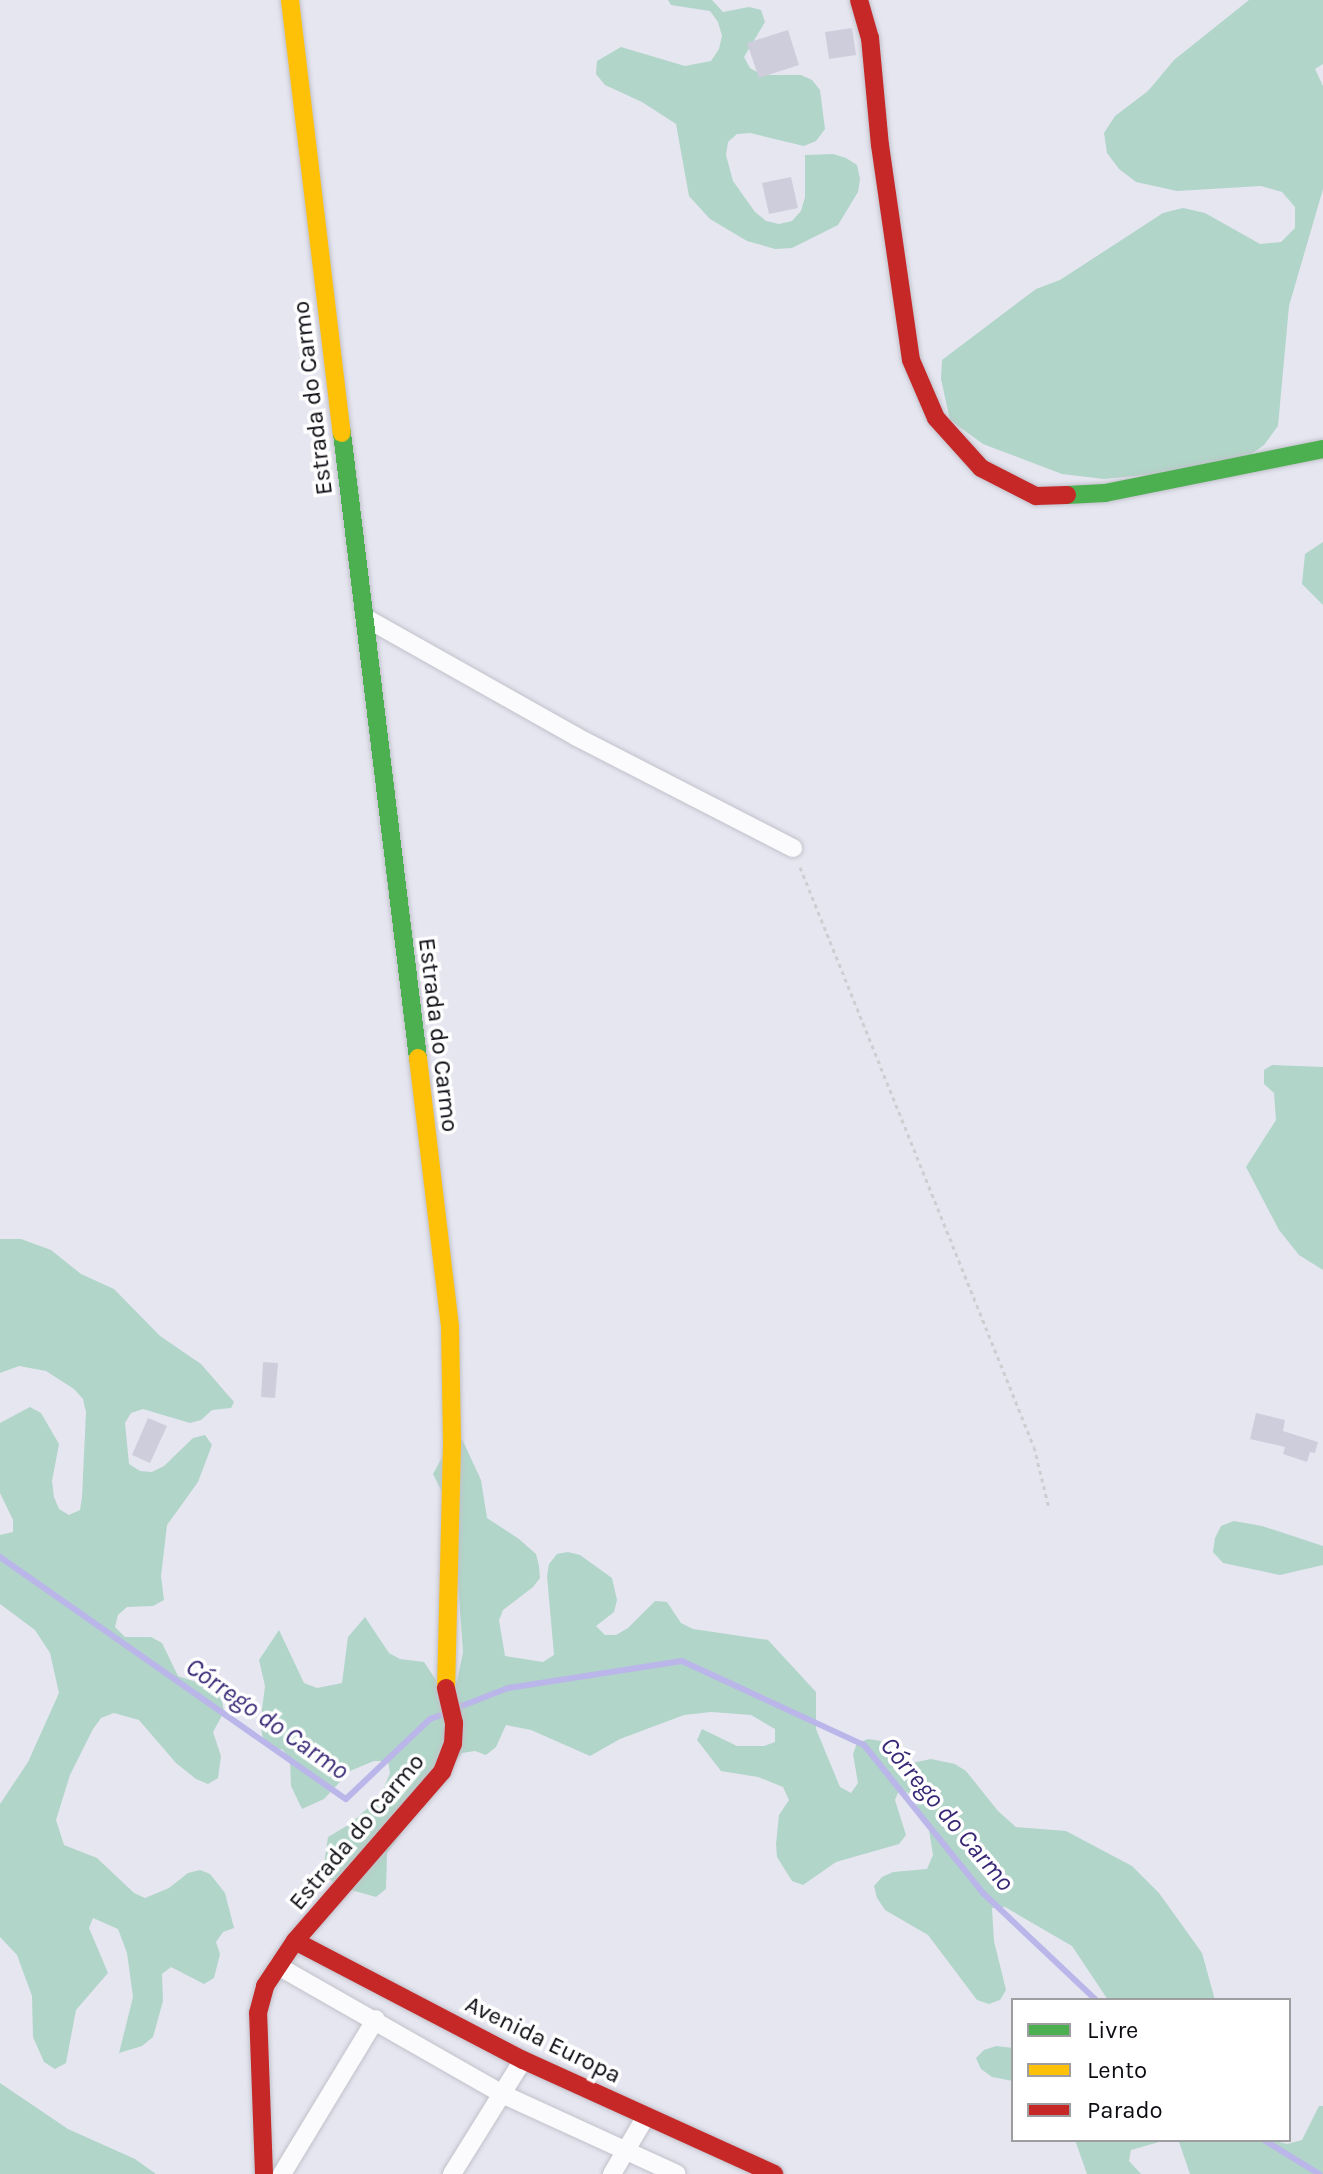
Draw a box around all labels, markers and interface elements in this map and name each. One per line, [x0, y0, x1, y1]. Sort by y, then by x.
street label: Estrada do Carmo [287, 299, 339, 497]
street label: Estrada do Carmo [412, 936, 464, 1134]
water label: Córrego do Carmo [180, 1651, 354, 1787]
water label: Córrego do Carmo [873, 1731, 1021, 1897]
street label: Estrada do Carmo [283, 1748, 431, 1916]
street label: Avenida Europa [461, 1990, 625, 2090]
legend [1011, 1998, 1291, 2142]
text: Livre [1087, 2016, 1138, 2044]
text: Lento [1087, 2056, 1147, 2084]
text: Parado [1087, 2096, 1163, 2124]

